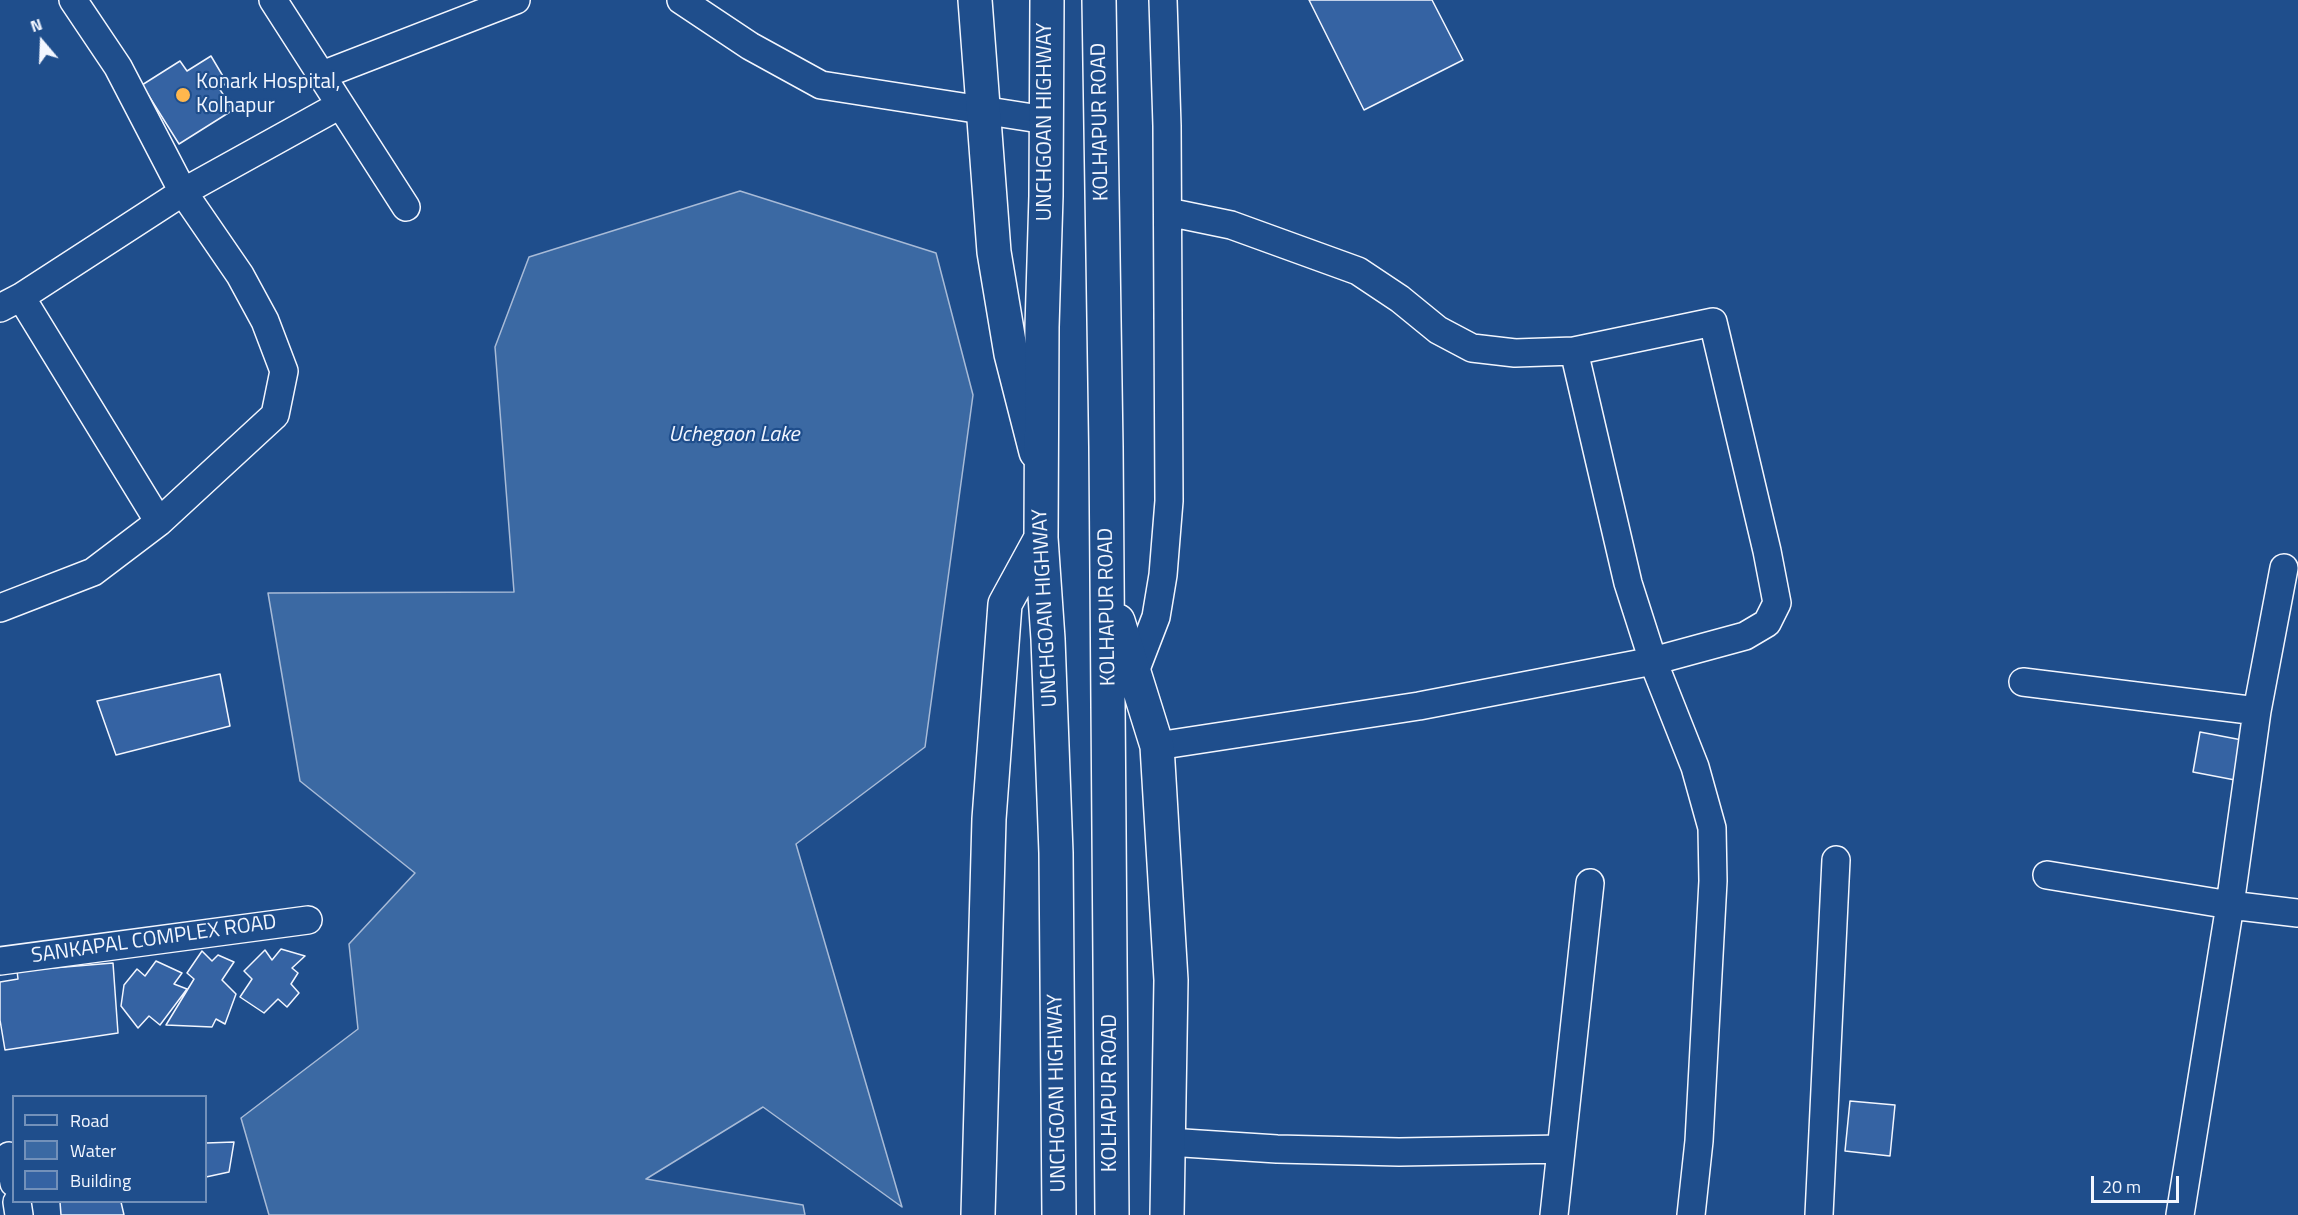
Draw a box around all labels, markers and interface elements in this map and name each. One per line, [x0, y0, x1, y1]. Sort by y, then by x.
north arrow [12, 12, 72, 72]
text: N [27, 12, 45, 38]
street label: UNCHGOAN HIGHWAY [1033, 23, 1059, 221]
street label: KOLHAPUR ROAD [1087, 43, 1115, 201]
place label: Konark Hospital, Kolhapur [196, 70, 340, 120]
marker: Konark Hospital, Kolhapur [174, 86, 192, 104]
water label: Uchegaon Lake [668, 423, 800, 449]
street label: UNCHGOAN HIGHWAY [1028, 508, 1064, 708]
street label: KOLHAPUR ROAD [1094, 528, 1122, 686]
street label: SANKAPAL COMPLEX ROAD [30, 910, 278, 970]
street label: UNCHGOAN HIGHWAY [1044, 993, 1072, 1193]
street label: KOLHAPUR ROAD [1098, 1014, 1124, 1172]
legend [12, 1095, 207, 1203]
text: Road [70, 1107, 109, 1134]
text: Water [70, 1137, 116, 1164]
scale bar [2094, 1164, 2182, 1202]
text: Building [70, 1167, 131, 1194]
text: 20 m [2102, 1173, 2141, 1200]

